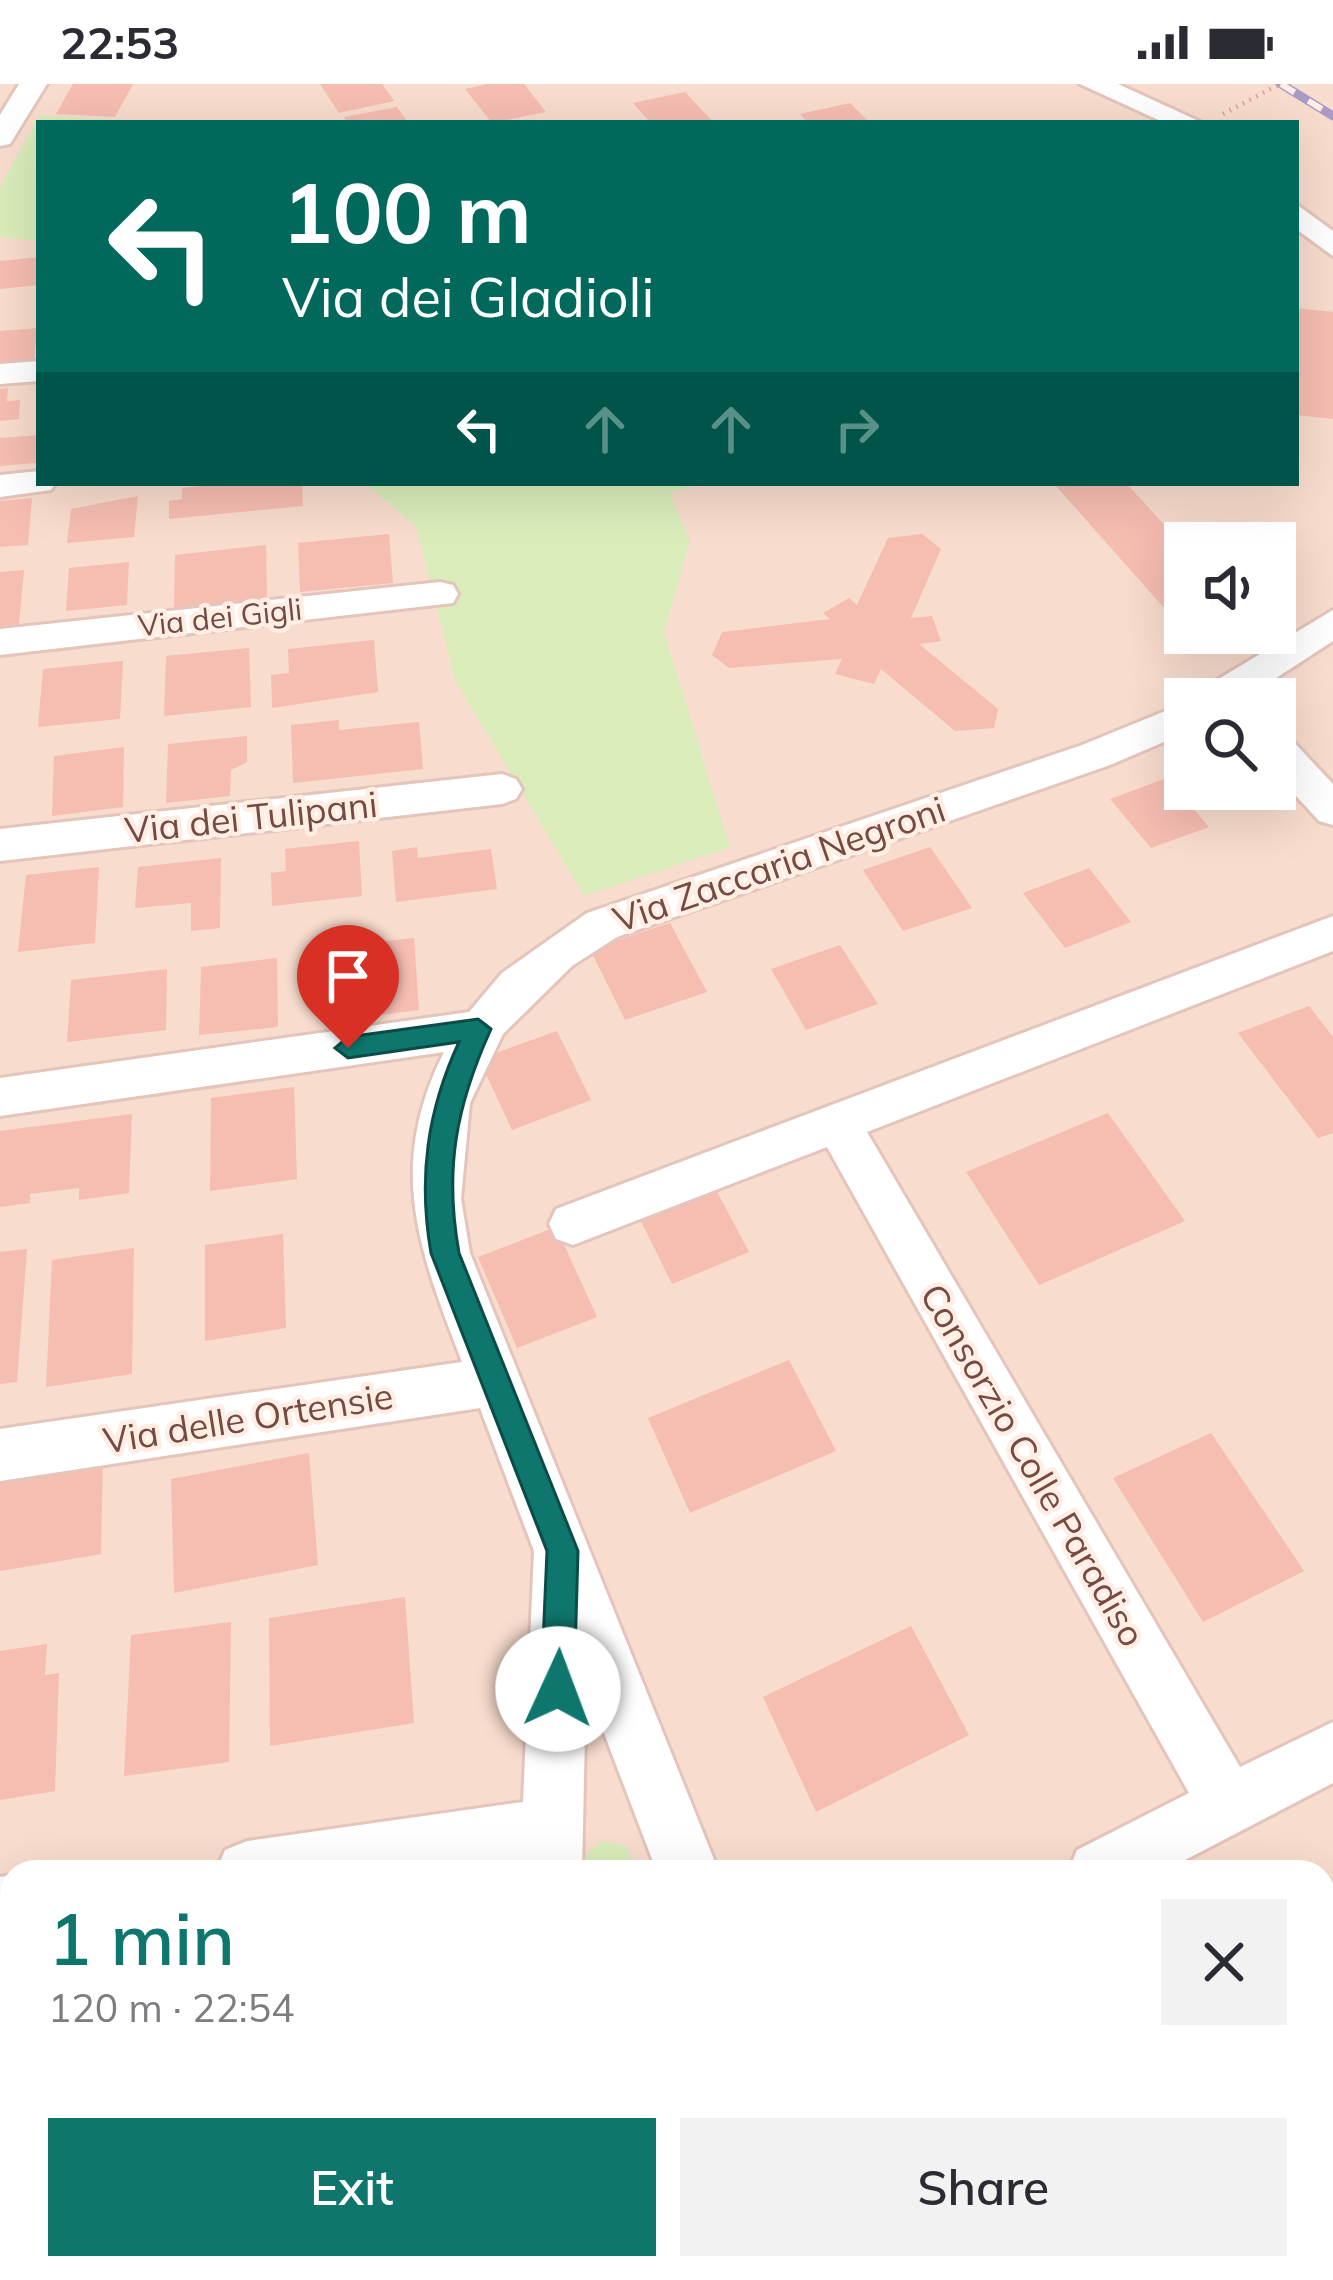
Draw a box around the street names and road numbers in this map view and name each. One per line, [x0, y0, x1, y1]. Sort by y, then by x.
street label: Via dei Gigli [136, 590, 304, 645]
street label: Via dei Tulipani [122, 781, 379, 852]
street label: Via Zaccaria Negroni [607, 786, 951, 941]
street label: Consorzio Colle Paradiso [911, 1276, 1156, 1654]
street label: Via delle Ortensie [100, 1372, 396, 1463]

